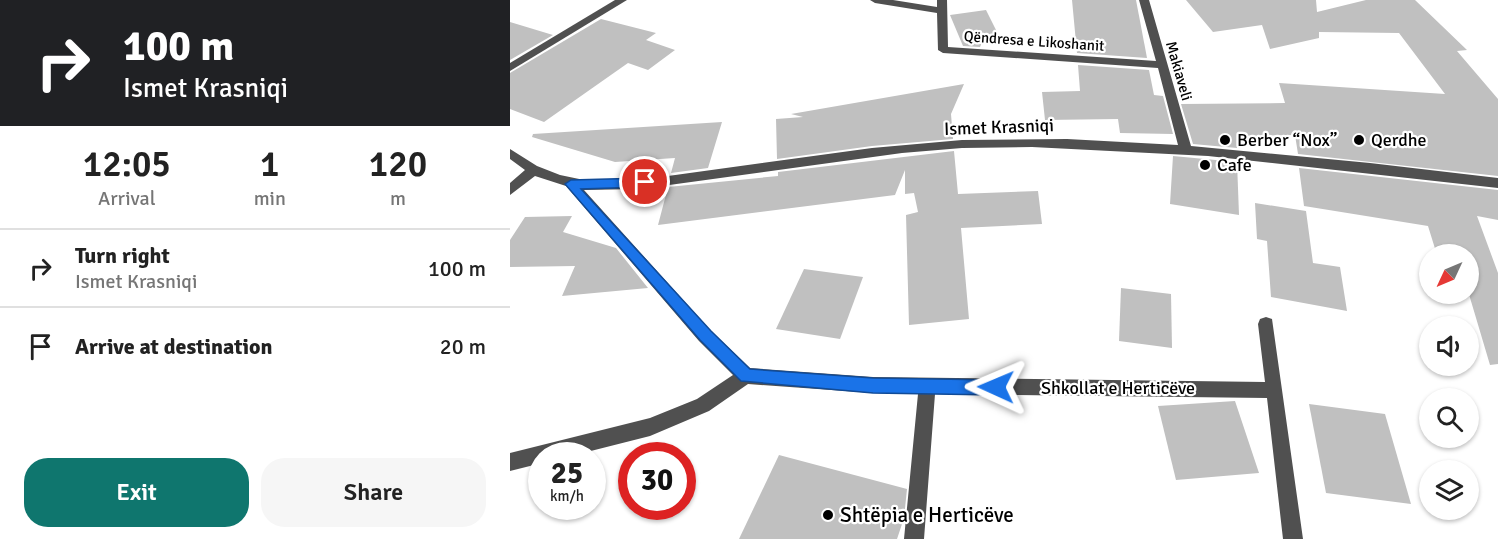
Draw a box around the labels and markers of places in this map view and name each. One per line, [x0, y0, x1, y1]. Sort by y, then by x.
place label: Berber “Nox” [1237, 129, 1337, 151]
place label: Qerdhe [1371, 129, 1427, 151]
marker: Berber “Nox” [1218, 133, 1232, 147]
marker: Qerdhe [1352, 133, 1366, 147]
place label: Cafe [1217, 154, 1252, 176]
pin [619, 156, 670, 207]
marker: Cafe [1198, 158, 1212, 172]
place label: Shtëpia e Herticëve [840, 502, 1014, 528]
marker: Shtëpia e Herticëve [821, 508, 835, 522]

